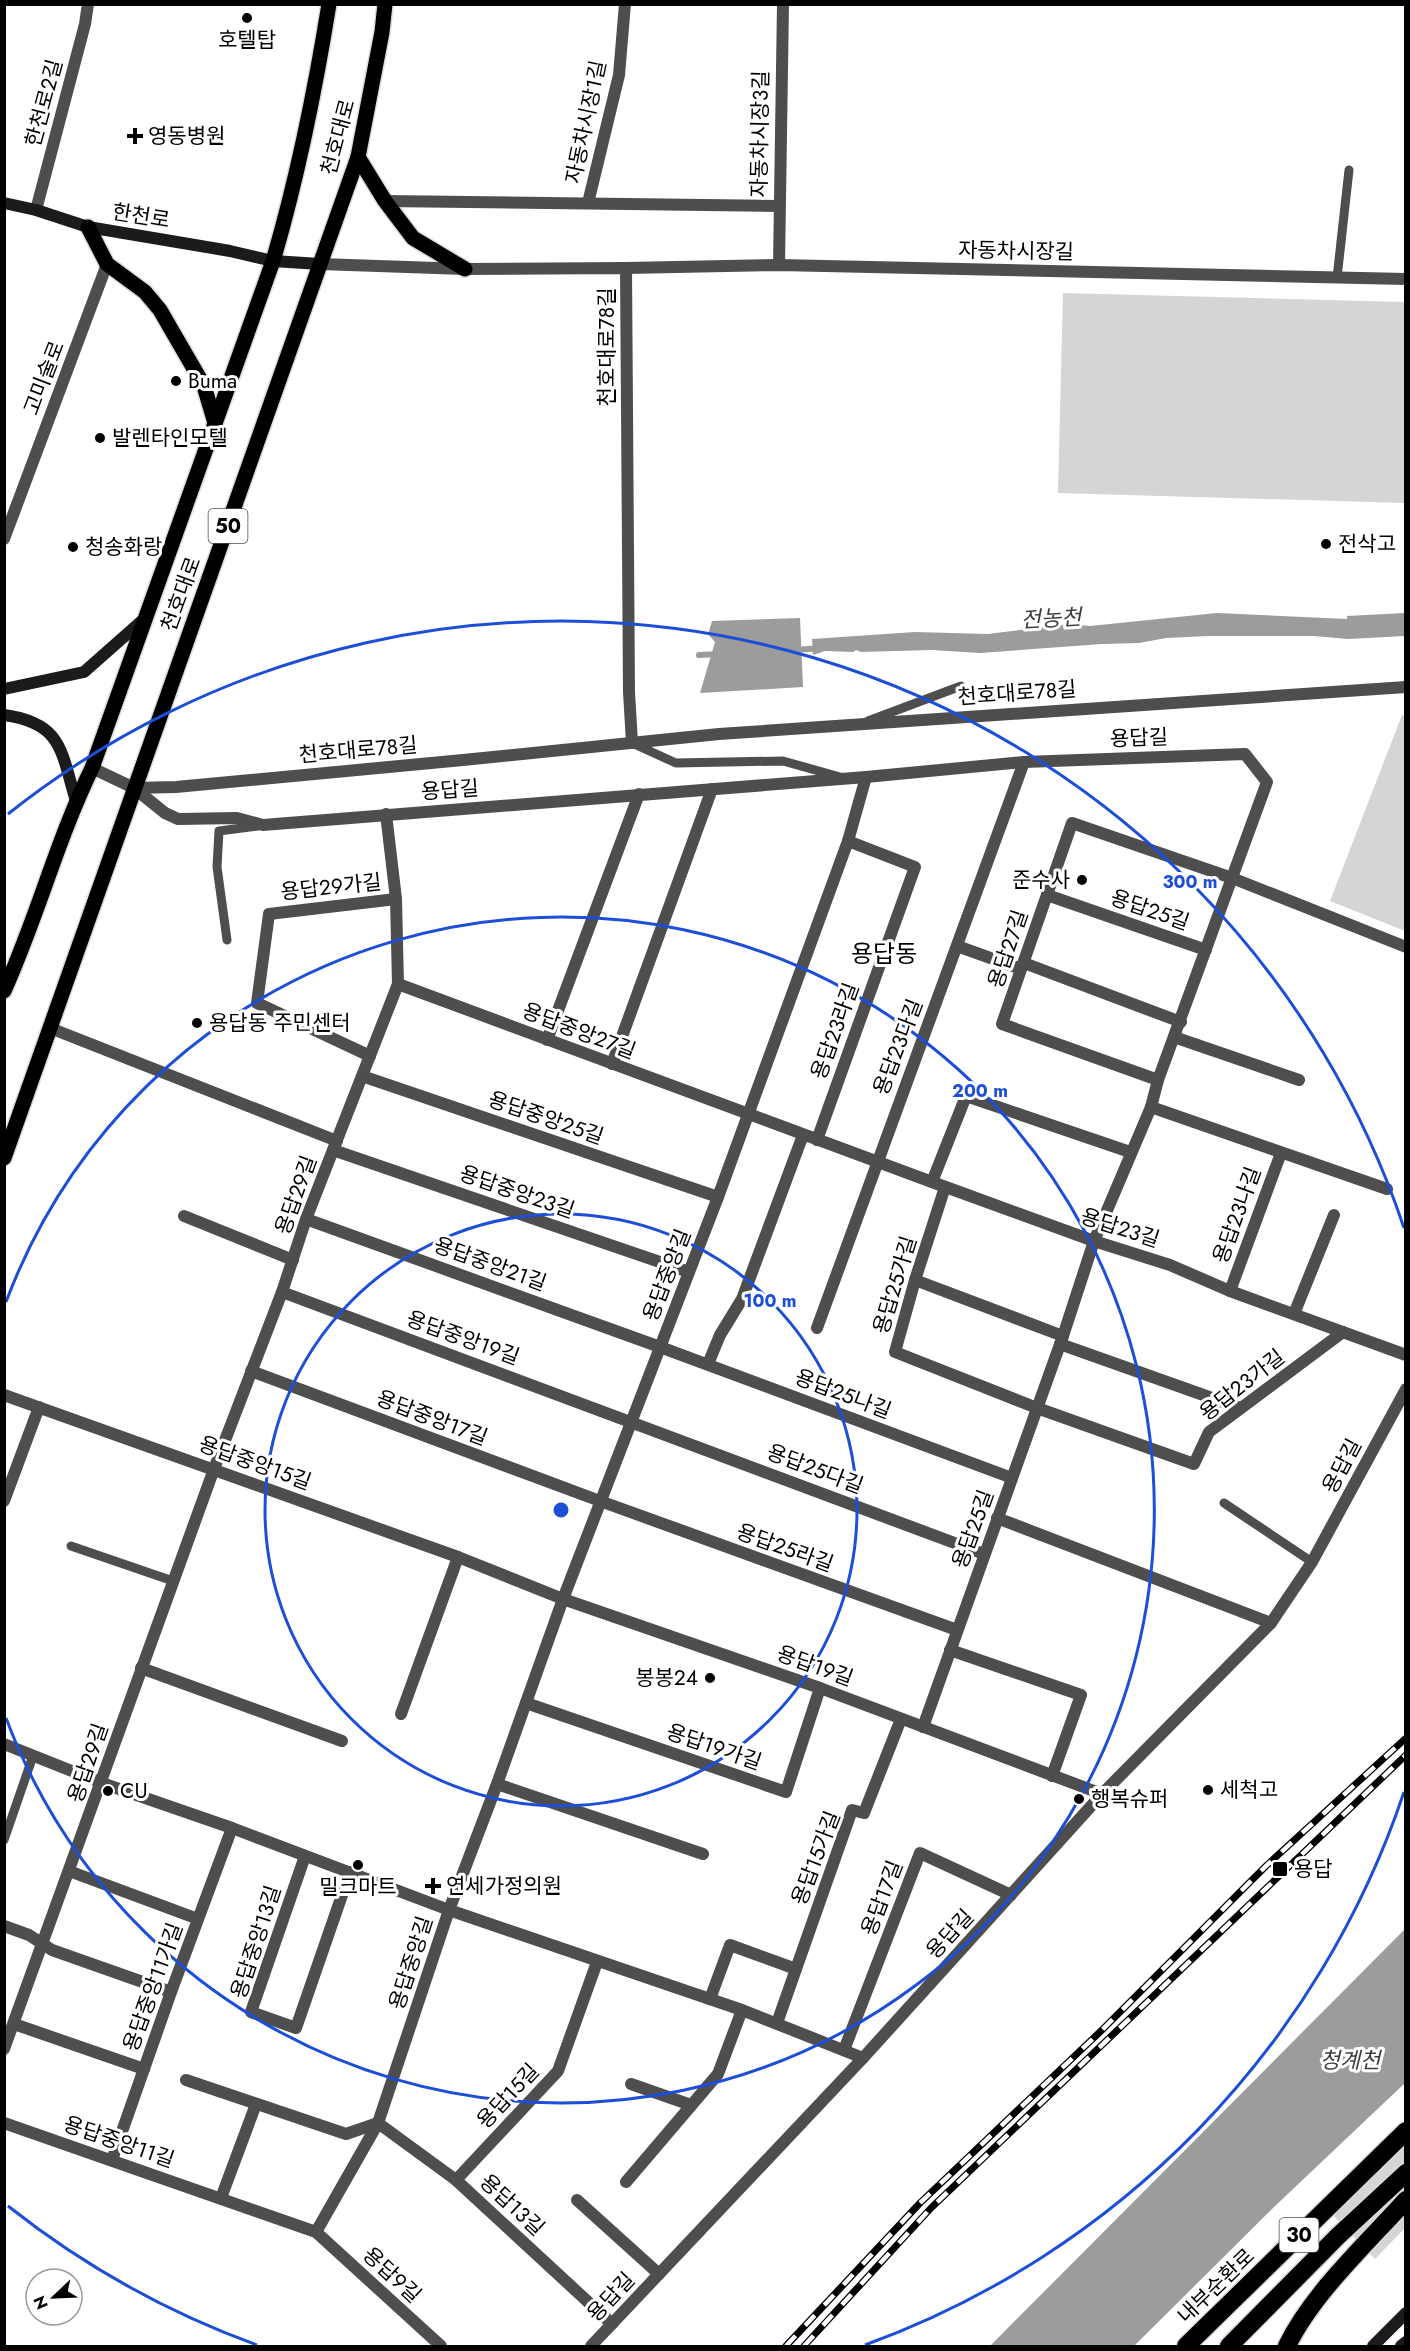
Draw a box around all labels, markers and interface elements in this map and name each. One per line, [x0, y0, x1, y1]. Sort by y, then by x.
marker: 호텔탑 [240, 11, 254, 25]
place label: 호텔탑 [218, 25, 276, 55]
street label: 한천로2길 [18, 56, 70, 150]
street label: 자동차시장1길 [558, 58, 614, 186]
street label: 자동차시장3길 [744, 70, 776, 198]
street label: 천호대로 [314, 96, 362, 178]
place label: 영동병원 [148, 121, 225, 151]
marker: 영동병원 [126, 127, 144, 145]
street label: 한천로 [110, 197, 172, 235]
street label: 자동차시장길 [958, 235, 1074, 267]
street label: 천호대로78길 [592, 287, 622, 407]
street label: 고미술로 [16, 337, 72, 419]
place label: Buma [188, 366, 237, 396]
marker: Buma [169, 374, 183, 388]
place label: 발렌타인모텔 [112, 423, 228, 453]
marker: 발렌타인모텔 [93, 431, 107, 445]
road number: 50 [208, 509, 248, 543]
place label: 전삭고 [1338, 529, 1396, 559]
place label: 청송화랑 [85, 532, 162, 562]
marker: 전삭고 [1319, 537, 1333, 551]
marker: 청송화랑 [66, 540, 80, 554]
street label: 천호대로 [154, 553, 208, 635]
water label: 전농천 [1020, 600, 1085, 636]
street label: 천호대로78길 [957, 674, 1077, 712]
street label: 용답길 [1110, 722, 1168, 754]
street label: 천호대로78길 [297, 730, 419, 770]
street label: 용답길 [420, 773, 480, 807]
place label: 준수사 [1012, 865, 1070, 895]
street label: 용답29가길 [279, 867, 383, 907]
text: 300 m [1162, 869, 1218, 895]
marker: 준수사 [1075, 873, 1089, 887]
street label: 용답25길 [1106, 883, 1194, 937]
street label: 용답27길 [981, 906, 1035, 992]
district label: 용답동 [851, 936, 917, 971]
street label: 용답23라길 [804, 979, 866, 1083]
street label: 용답23다길 [866, 995, 930, 1099]
street label: 용답중앙27길 [518, 996, 640, 1066]
place label: 용답동 주민센터 [209, 1008, 351, 1038]
marker: 용답동 주민센터 [190, 1016, 204, 1030]
text: 200 m [952, 1078, 1008, 1104]
street label: 용답중앙25길 [484, 1084, 608, 1152]
street label: 용답29길 [268, 1151, 324, 1239]
street label: 용답중앙23길 [455, 1158, 579, 1226]
street label: 용답23나길 [1206, 1163, 1268, 1267]
street label: 용답23길 [1077, 1201, 1163, 1255]
street label: 용답중앙길 [636, 1225, 698, 1325]
street label: 용답중앙21길 [429, 1230, 551, 1298]
street label: 용답25가길 [866, 1232, 924, 1338]
text: 100 m [743, 1288, 797, 1314]
street label: 용답중앙19길 [402, 1304, 524, 1372]
street label: 용답23가길 [1193, 1342, 1291, 1428]
street label: 용답25나길 [790, 1362, 896, 1426]
street label: 용답중앙17길 [372, 1383, 492, 1453]
street label: 용답중앙15길 [194, 1429, 316, 1497]
street label: 용답길 [1315, 1433, 1369, 1499]
street label: 용답25다길 [762, 1437, 868, 1501]
street label: 용답25길 [945, 1485, 1001, 1573]
centre of rings [551, 1500, 571, 1520]
street label: 용답25라길 [732, 1517, 838, 1579]
street label: 용답19길 [773, 1638, 857, 1694]
place label: 봉봉24 [635, 1663, 698, 1693]
marker: 봉봉24 [703, 1671, 717, 1685]
street label: 용답19가길 [662, 1717, 766, 1777]
street label: 용답29길 [60, 1719, 116, 1807]
place label: 세척고 [1220, 1775, 1278, 1805]
place label: CU [120, 1776, 148, 1806]
marker: 세척고 [1201, 1783, 1215, 1797]
marker: CU [101, 1784, 115, 1798]
place label: 행복슈퍼 [1091, 1784, 1168, 1814]
marker: 행복슈퍼 [1072, 1792, 1086, 1806]
street label: 용답15가길 [784, 1807, 848, 1909]
place label: 용답 [1294, 1854, 1333, 1884]
street label: 용답17길 [854, 1856, 910, 1940]
marker: 밀크마트 [351, 1858, 365, 1872]
marker: 용답 [1271, 1860, 1289, 1878]
place label: 연세가정의원 [446, 1871, 562, 1901]
place label: 밀크마트 [319, 1872, 397, 1902]
marker: 연세가정의원 [424, 1877, 442, 1895]
street label: 용답중앙13길 [224, 1881, 288, 2003]
street label: 용답길 [919, 1903, 981, 1965]
street label: 용답중앙길 [382, 1912, 440, 2014]
street label: 용답중앙11가길 [116, 1919, 190, 2055]
water label: 청계천 [1320, 2044, 1383, 2076]
street label: 용답15길 [470, 2057, 546, 2135]
street label: 용답중앙11길 [60, 2109, 178, 2175]
street label: 용답13길 [473, 2167, 551, 2243]
road number: 30 [1280, 2218, 1318, 2252]
street label: 용답9길 [356, 2240, 428, 2310]
street label: 내부순환로 [1171, 2242, 1261, 2330]
street label: 용답길 [580, 2266, 642, 2328]
north arrow [24, 2267, 84, 2327]
text: N [28, 2292, 54, 2313]

